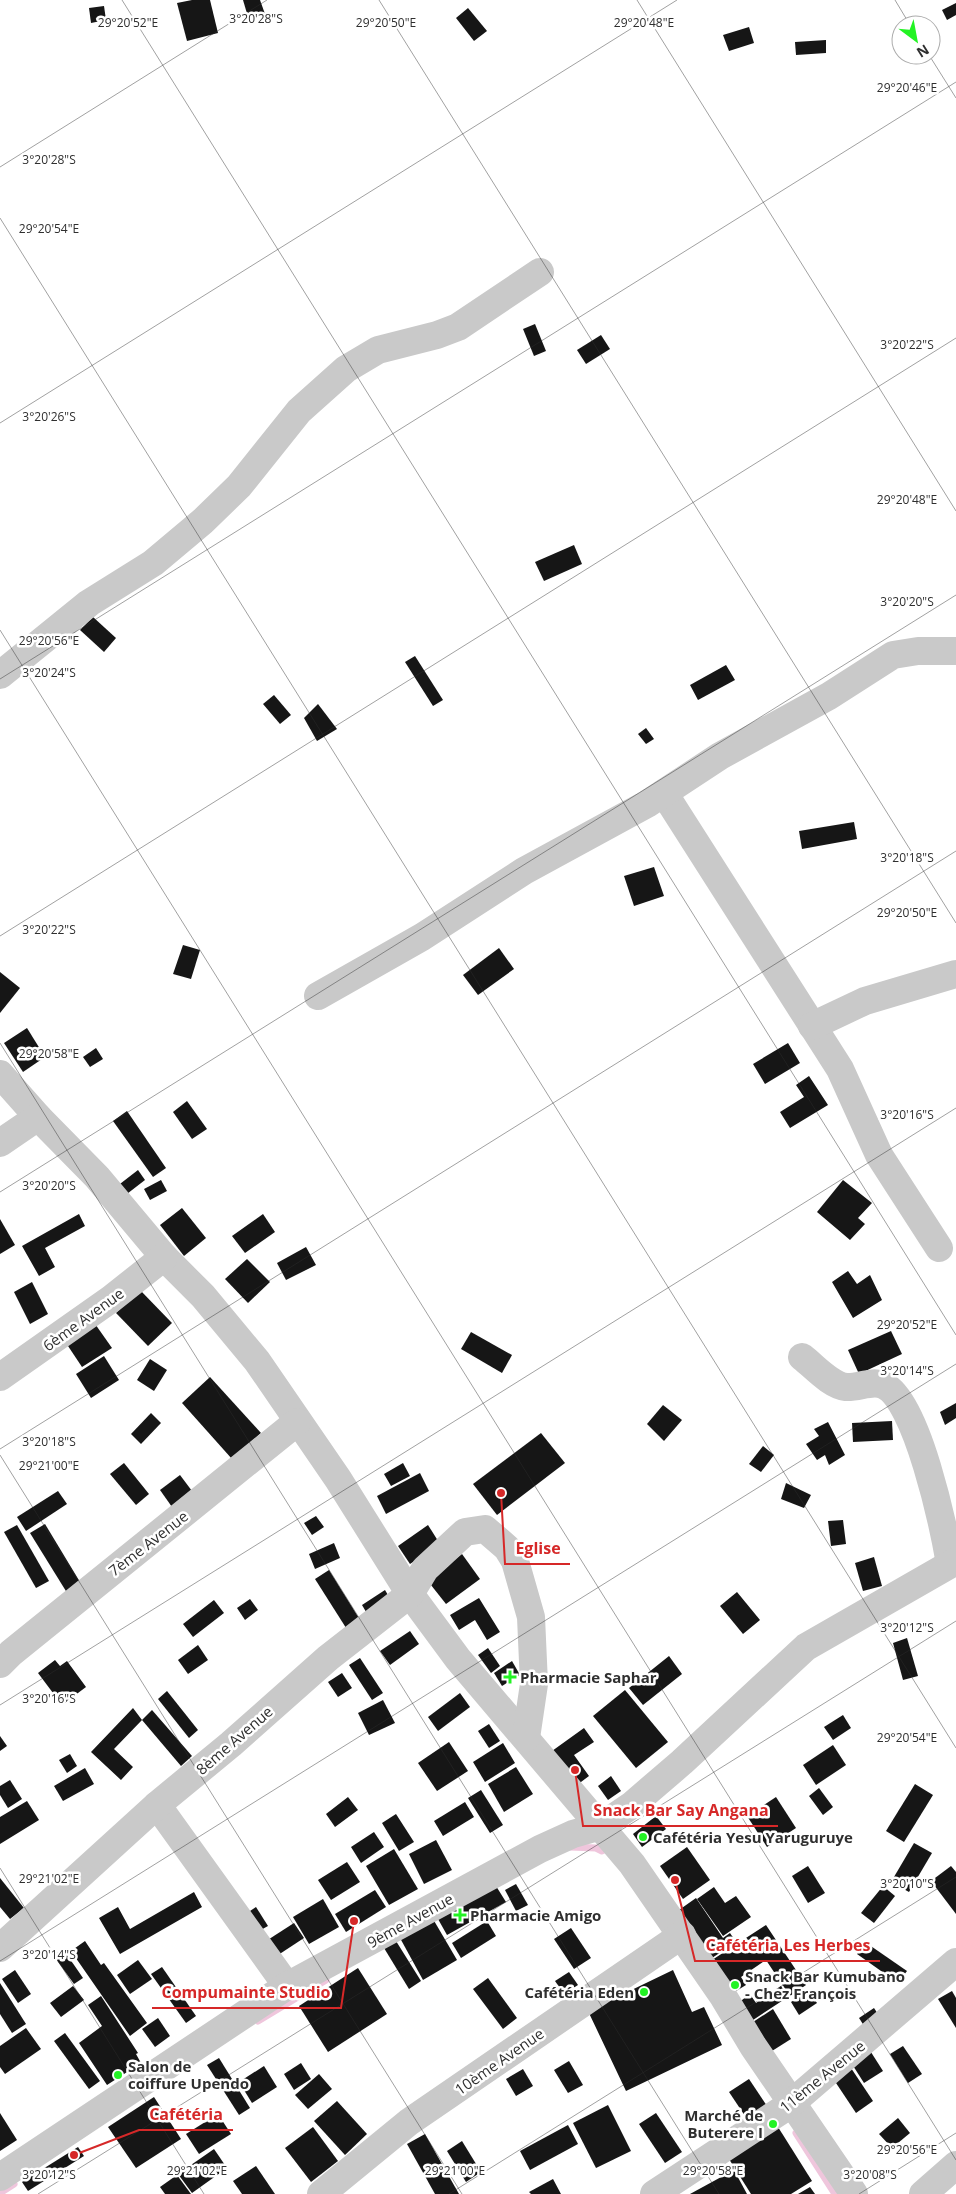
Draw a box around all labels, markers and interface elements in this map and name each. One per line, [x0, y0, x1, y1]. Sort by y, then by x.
text: 3°20'28"S [229, 10, 283, 27]
text: 29°20'52"E [98, 14, 158, 31]
text: 29°20'50"E [356, 14, 416, 31]
text: 29°20'48"E [614, 14, 674, 31]
north arrow [891, 15, 941, 65]
text: N [913, 40, 933, 63]
text: 29°20'46"E [877, 79, 937, 96]
text: 3°20'28"S [22, 151, 76, 168]
text: 29°20'54"E [19, 220, 79, 237]
text: 3°20'22"S [880, 336, 934, 353]
text: 3°20'26"S [22, 408, 76, 425]
text: 29°20'48"E [877, 491, 937, 508]
text: 3°20'20"S [880, 593, 934, 610]
text: 29°20'56"E [19, 632, 79, 649]
text: 3°20'24"S [22, 664, 76, 681]
text: 3°20'18"S [880, 849, 934, 866]
text: 29°20'50"E [877, 904, 937, 921]
text: 3°20'22"S [22, 921, 76, 938]
text: 29°20'58"E [19, 1045, 79, 1062]
text: 3°20'16"S [880, 1106, 934, 1123]
text: 3°20'20"S [22, 1177, 76, 1194]
street label: 6ème Avenue [39, 1283, 127, 1355]
text: 29°20'52"E [877, 1316, 937, 1333]
text: 3°20'14"S [880, 1362, 934, 1379]
text: 3°20'18"S [22, 1433, 76, 1450]
text: 29°21'00"E [19, 1457, 79, 1474]
street label: 7ème Avenue [104, 1506, 192, 1580]
callout: Eglise [505, 1533, 570, 1564]
text: Eglise [515, 1537, 561, 1559]
text: 3°20'12"S [880, 1619, 934, 1636]
place label: Pharmacie Saphar [520, 1667, 657, 1687]
marker: Pharmacie Saphar [504, 1671, 516, 1683]
text: 3°20'16"S [22, 1690, 76, 1707]
street label: 8ème Avenue [191, 1701, 277, 1779]
text: 29°20'54"E [877, 1729, 937, 1746]
callout: Snack Bar Say Angana [583, 1795, 778, 1826]
text: Snack Bar Say Angana [593, 1799, 769, 1821]
place label: Cafétéria Yesu Yaruguruye [653, 1827, 853, 1847]
marker: Cafétéria Yesu Yaruguruye [637, 1831, 649, 1843]
text: 29°21'02"E [19, 1870, 79, 1887]
text: 3°20'10"S [880, 1875, 934, 1892]
street label: 9ème Avenue [363, 1888, 457, 1952]
place label: Pharmacie Amigo [470, 1905, 601, 1925]
marker: Pharmacie Amigo [454, 1909, 466, 1921]
callout: Cafétéria Les Herbes [695, 1930, 880, 1961]
text: Cafétéria Les Herbes [706, 1934, 871, 1956]
text: 3°20'14"S [22, 1946, 76, 1963]
place label: Snack Bar Kumubano - Chez François [745, 1966, 905, 2003]
callout: Compumainte Studio [152, 1977, 341, 2008]
marker: Snack Bar Kumubano - Chez François [729, 1979, 741, 1991]
text: Compumainte Studio [162, 1981, 331, 2003]
place label: Cafétéria Eden [524, 1982, 634, 2002]
marker: Cafétéria Eden [638, 1986, 650, 1998]
street label: 10ème Avenue [451, 2023, 547, 2099]
street label: 11ème Avenue [775, 2035, 869, 2117]
place label: Salon de coiffure Upendo [128, 2056, 249, 2093]
marker: Salon de coiffure Upendo [112, 2069, 124, 2081]
callout: Cafétéria [139, 2099, 233, 2130]
text: Cafétéria [149, 2103, 223, 2125]
place label: Marché de Buterere I [684, 2105, 763, 2142]
marker: Marché de Buterere I [767, 2118, 779, 2130]
text: 29°20'56"E [877, 2141, 937, 2158]
text: 29°21'02"E [167, 2162, 227, 2179]
text: 29°21'00"E [425, 2162, 485, 2179]
text: 29°20'58"E [683, 2162, 743, 2179]
text: 3°20'12"S [22, 2166, 76, 2183]
text: 3°20'08"S [843, 2166, 897, 2183]

